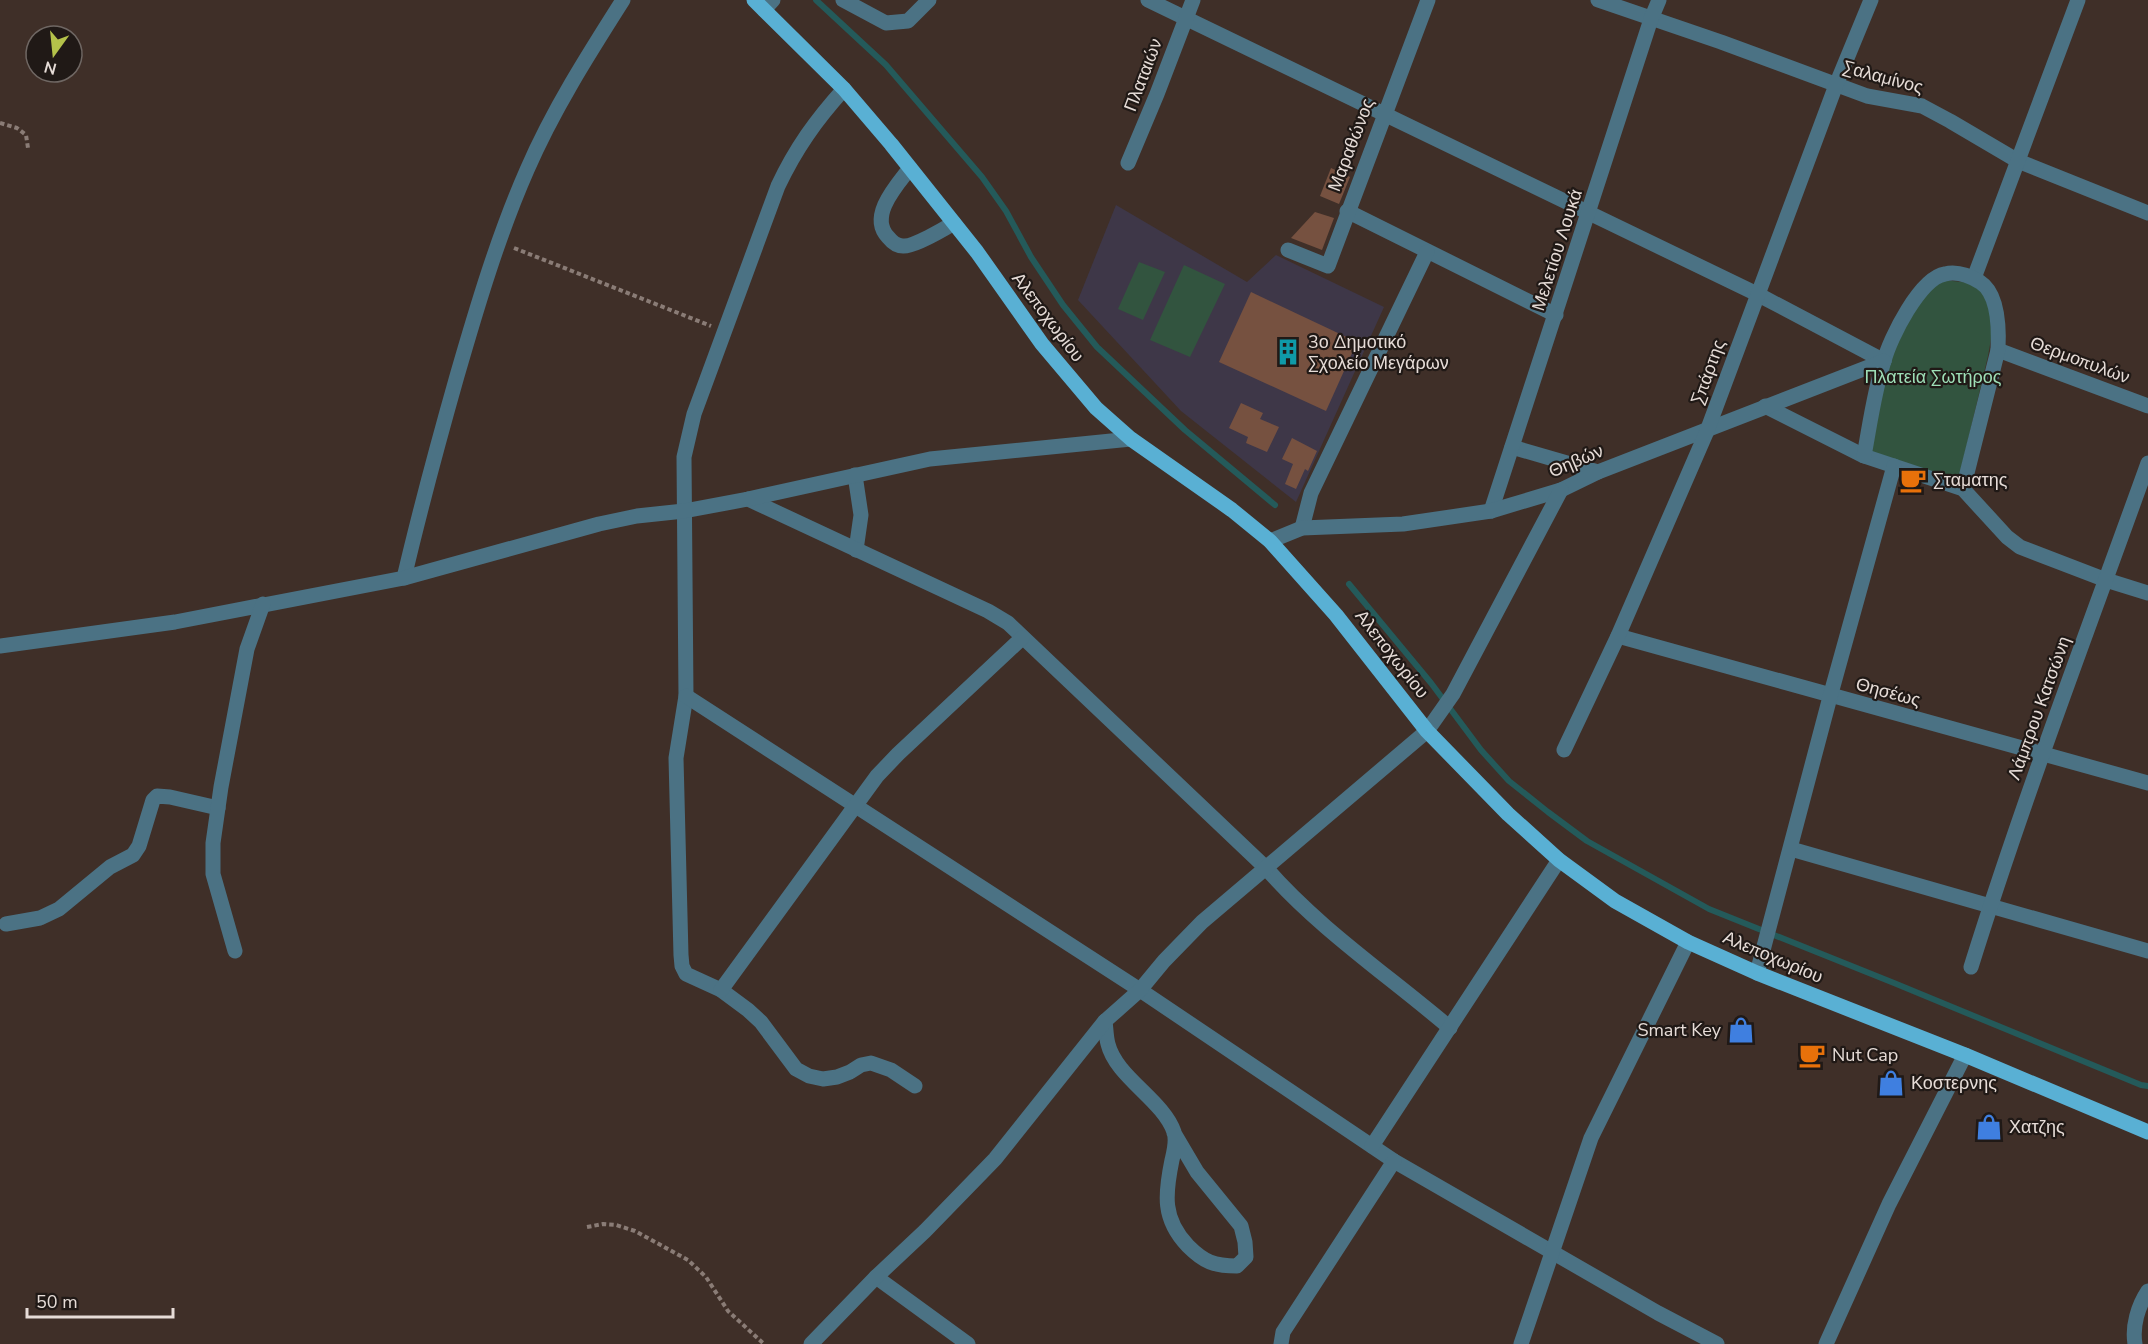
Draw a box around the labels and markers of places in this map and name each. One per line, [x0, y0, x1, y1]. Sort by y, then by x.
place label: 3ο Δημοτικό Σχολείο Μεγάρων [1308, 330, 1449, 375]
building icon: 3ο Δημοτικό Σχολείο Μεγάρων [1273, 337, 1303, 367]
cafe icon: Σταματης [1898, 465, 1928, 495]
place label: Σταματης [1933, 468, 2008, 492]
shop icon: Smart Key [1726, 1015, 1756, 1045]
place label: Smart Key [1637, 1018, 1722, 1042]
cafe icon: Nut Cap [1797, 1040, 1827, 1070]
place label: Nut Cap [1832, 1043, 1898, 1067]
shop icon: Κοστερνης [1876, 1068, 1906, 1098]
place label: Κοστερνης [1911, 1071, 1997, 1095]
shop icon: Χατζης [1974, 1112, 2004, 1142]
place label: Χατζης [2009, 1115, 2065, 1139]

